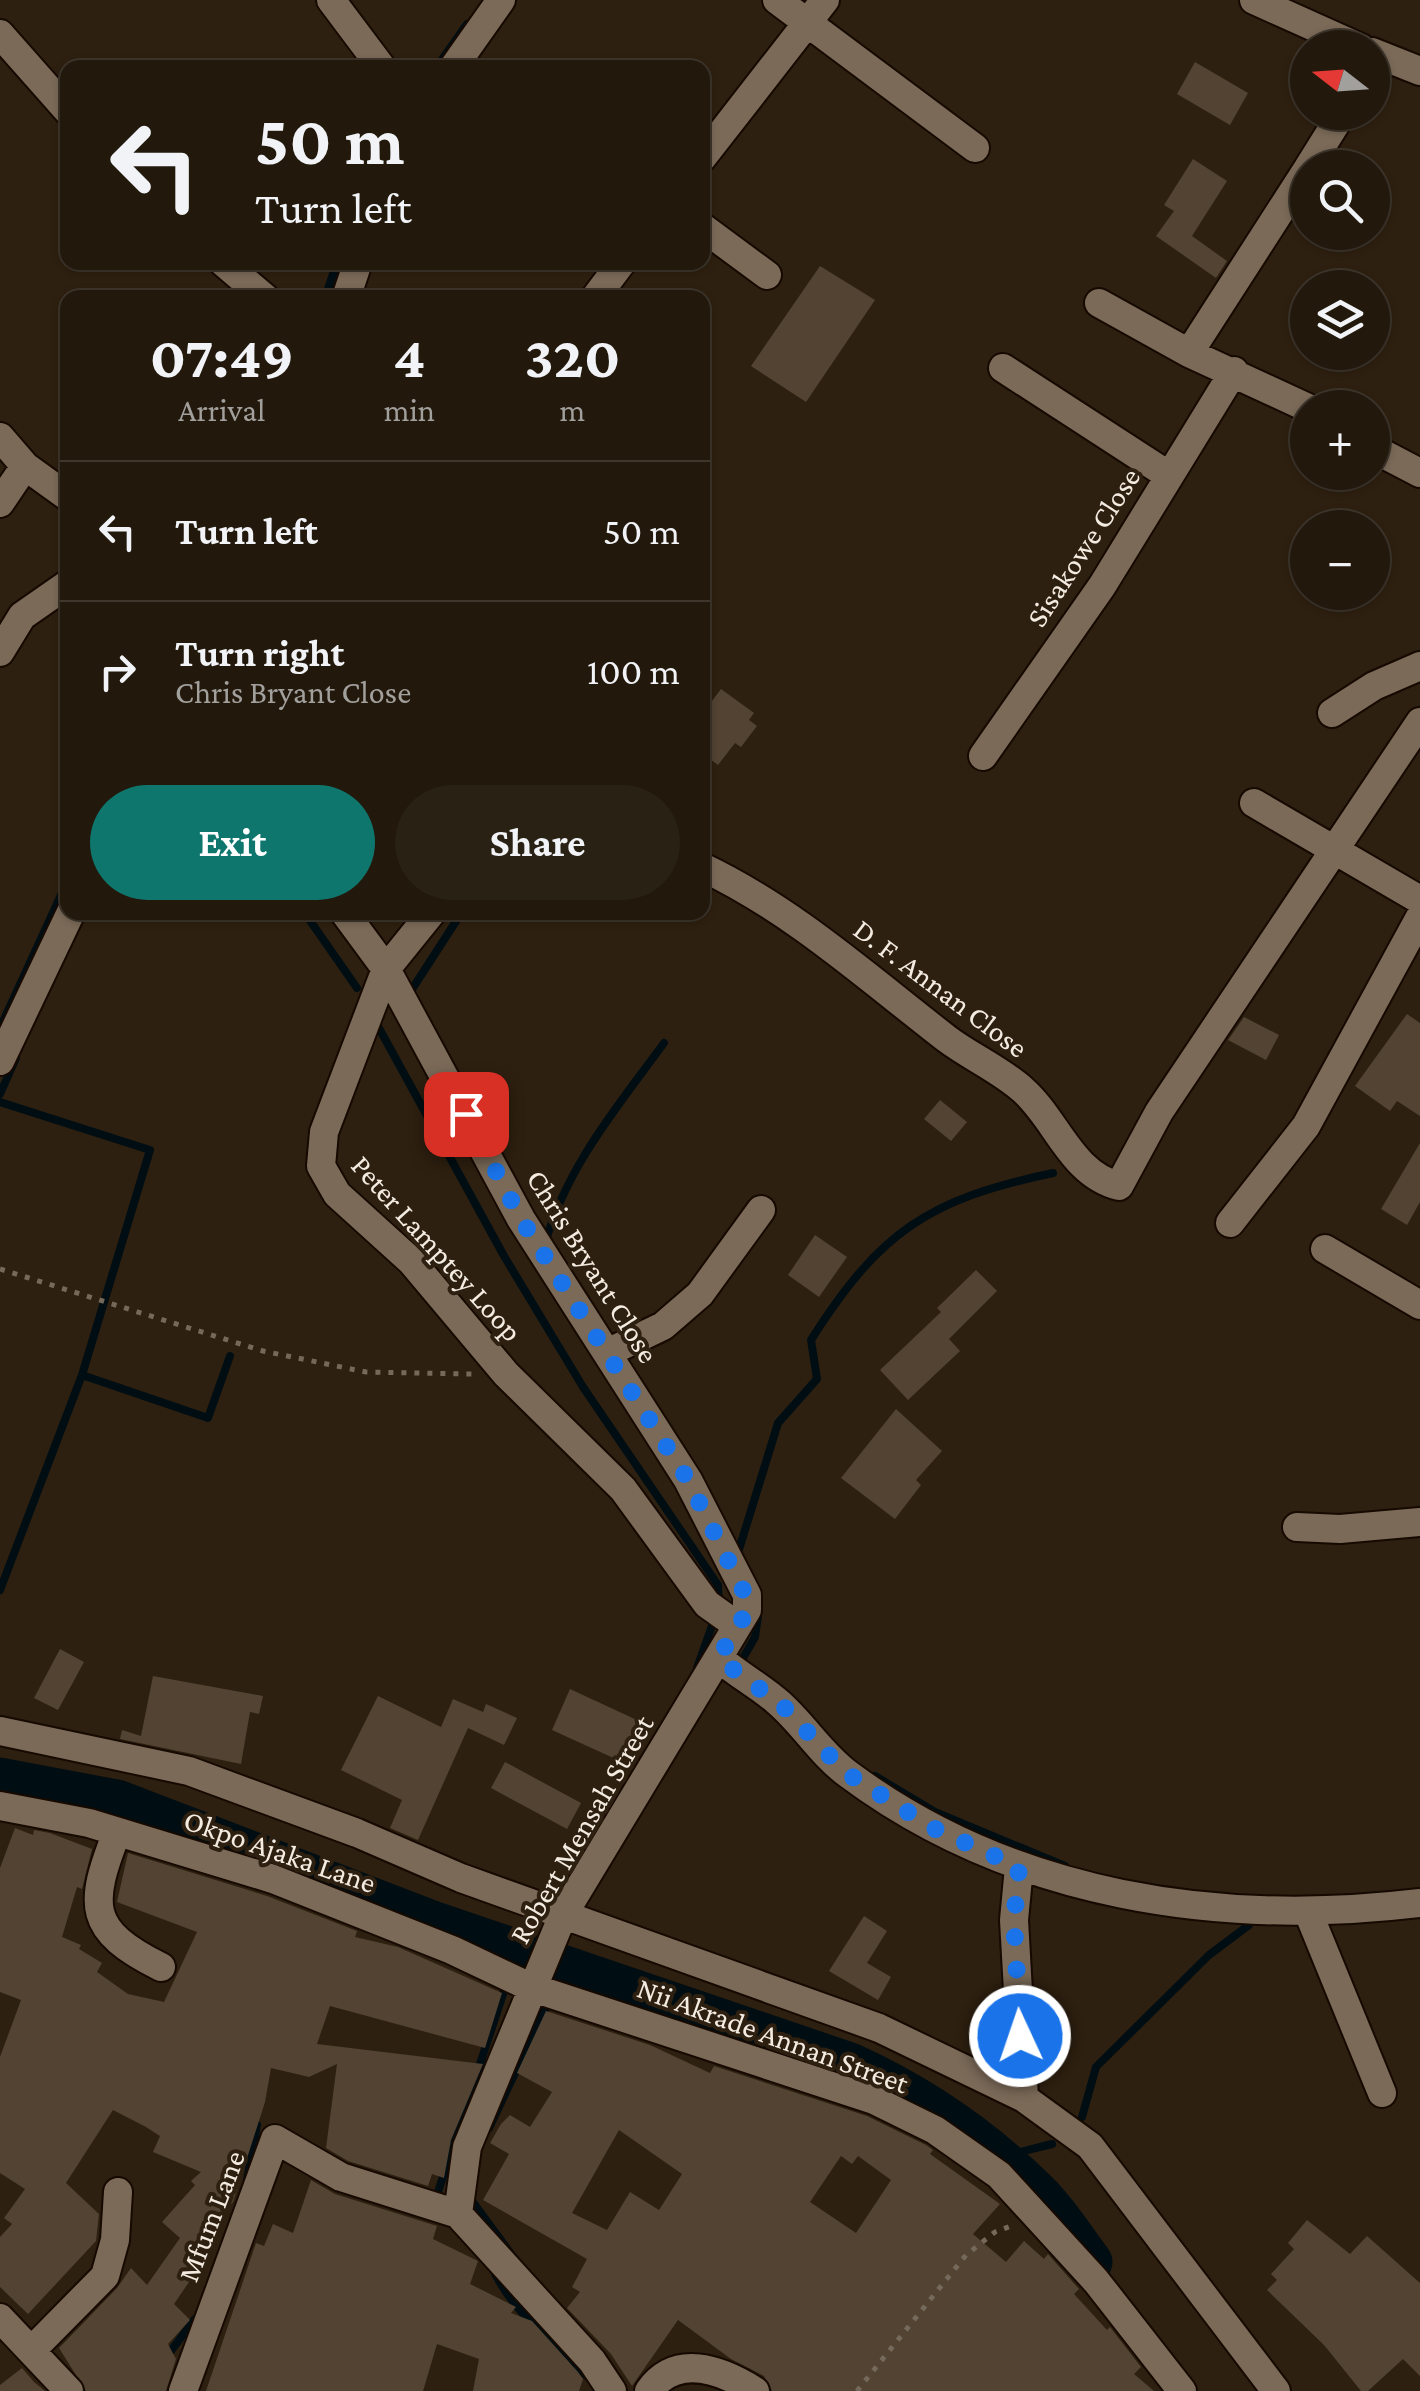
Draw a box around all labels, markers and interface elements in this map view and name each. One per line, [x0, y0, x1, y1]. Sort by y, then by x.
north arrow [1290, 30, 1390, 130]
map controls [1290, 30, 1390, 610]
icon: left [90, 100, 220, 230]
text: 50 m [255, 101, 405, 179]
button: search [1290, 150, 1390, 250]
text: Turn left [255, 183, 412, 233]
button: layers [1290, 270, 1390, 370]
text: 07:49 [150, 323, 294, 390]
text: 4 [393, 323, 425, 390]
text: 320 [525, 323, 620, 390]
button: + [1290, 390, 1390, 490]
text: Arrival [178, 392, 265, 428]
text: min [384, 392, 435, 428]
text: m [560, 392, 585, 428]
street label: Sisakowe Close [1019, 461, 1147, 633]
icon: left [90, 504, 145, 559]
text: Turn left [175, 510, 318, 552]
text: 50 m [603, 510, 680, 552]
button: − [1290, 510, 1390, 610]
text: Turn right [175, 632, 344, 674]
icon: right [90, 644, 145, 699]
text: 100 m [587, 650, 680, 692]
text: Chris Bryant Close [175, 674, 411, 710]
button: Exit [90, 785, 375, 900]
button: Share [395, 785, 680, 900]
street label: D. F. Annan Close [848, 912, 1034, 1064]
pin [424, 1072, 509, 1157]
icon: arrive [439, 1087, 494, 1142]
street label: Peter Lamptey Loop [344, 1148, 529, 1348]
street label: Chris Bryant Close [519, 1163, 666, 1369]
street label: Robert Mensah Street [502, 1708, 660, 1949]
street label: Okpo Ajaka Lane [179, 1803, 380, 1900]
street label: Nii Akrade Annan Street [633, 1971, 914, 2100]
position arrow [968, 1984, 1072, 2088]
street label: Mfum Lane [171, 2146, 251, 2286]

